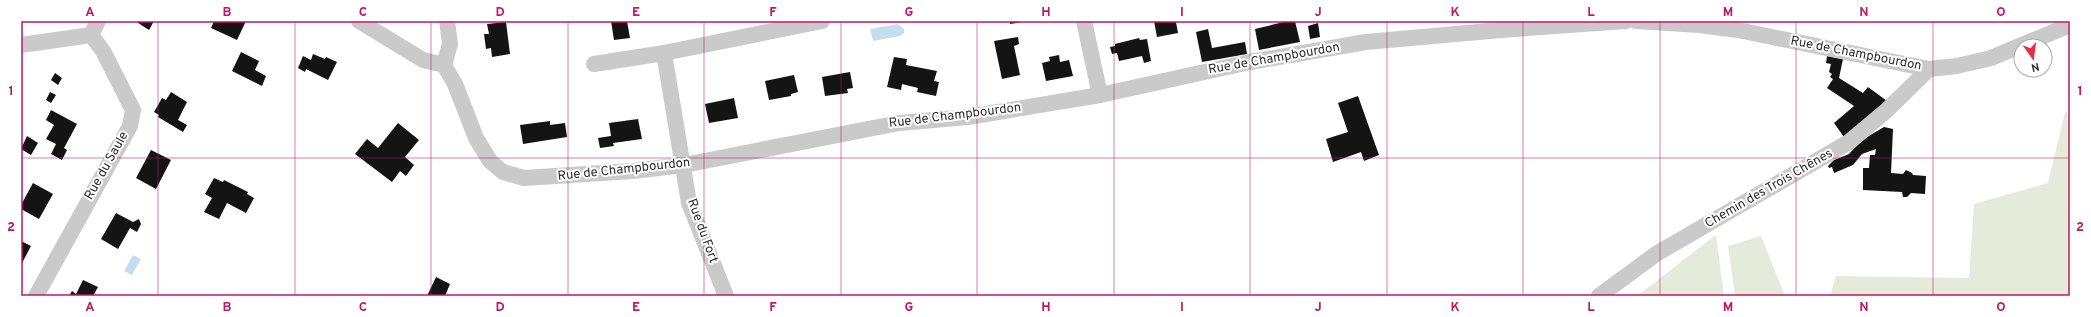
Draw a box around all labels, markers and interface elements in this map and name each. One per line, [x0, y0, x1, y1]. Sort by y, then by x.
text: A [85, 5, 95, 21]
text: B [223, 5, 232, 21]
text: C [359, 5, 367, 21]
text: D [495, 5, 505, 21]
text: E [632, 5, 640, 21]
text: F [769, 5, 777, 21]
text: G [905, 5, 914, 21]
text: H [1041, 5, 1051, 21]
text: I [1180, 5, 1184, 21]
text: J [1314, 5, 1322, 21]
text: K [1450, 5, 1460, 21]
text: L [1587, 5, 1595, 21]
text: M [1723, 5, 1733, 21]
text: N [1859, 5, 1869, 21]
text: O [1996, 5, 2006, 21]
street label: Rue de Champbourdon [1789, 33, 1923, 75]
north arrow [2013, 38, 2053, 78]
street label: Rue de Champbourdon [1207, 40, 1341, 78]
text: N [2030, 59, 2041, 74]
text: 1 [8, 84, 14, 100]
text: 1 [2077, 84, 2083, 100]
street label: Rue de Champbourdon [888, 100, 1022, 132]
street label: Rue du Saule [82, 129, 132, 203]
street label: Chemin des Trois Chênes [1702, 146, 1836, 232]
street label: Rue de Champbourdon [557, 155, 691, 185]
street label: Rue du Fort [683, 197, 721, 265]
text: 2 [7, 220, 15, 236]
text: 2 [2076, 220, 2084, 236]
text: A [85, 300, 95, 316]
text: B [223, 300, 232, 316]
text: C [359, 300, 367, 316]
text: D [495, 300, 505, 316]
text: E [632, 300, 640, 316]
text: F [769, 300, 777, 316]
text: G [905, 300, 914, 316]
text: H [1041, 300, 1051, 316]
text: I [1180, 300, 1184, 316]
text: J [1314, 300, 1322, 316]
text: K [1450, 300, 1460, 316]
text: L [1587, 300, 1595, 316]
text: M [1723, 300, 1733, 316]
text: N [1859, 300, 1869, 316]
text: O [1996, 300, 2006, 316]

